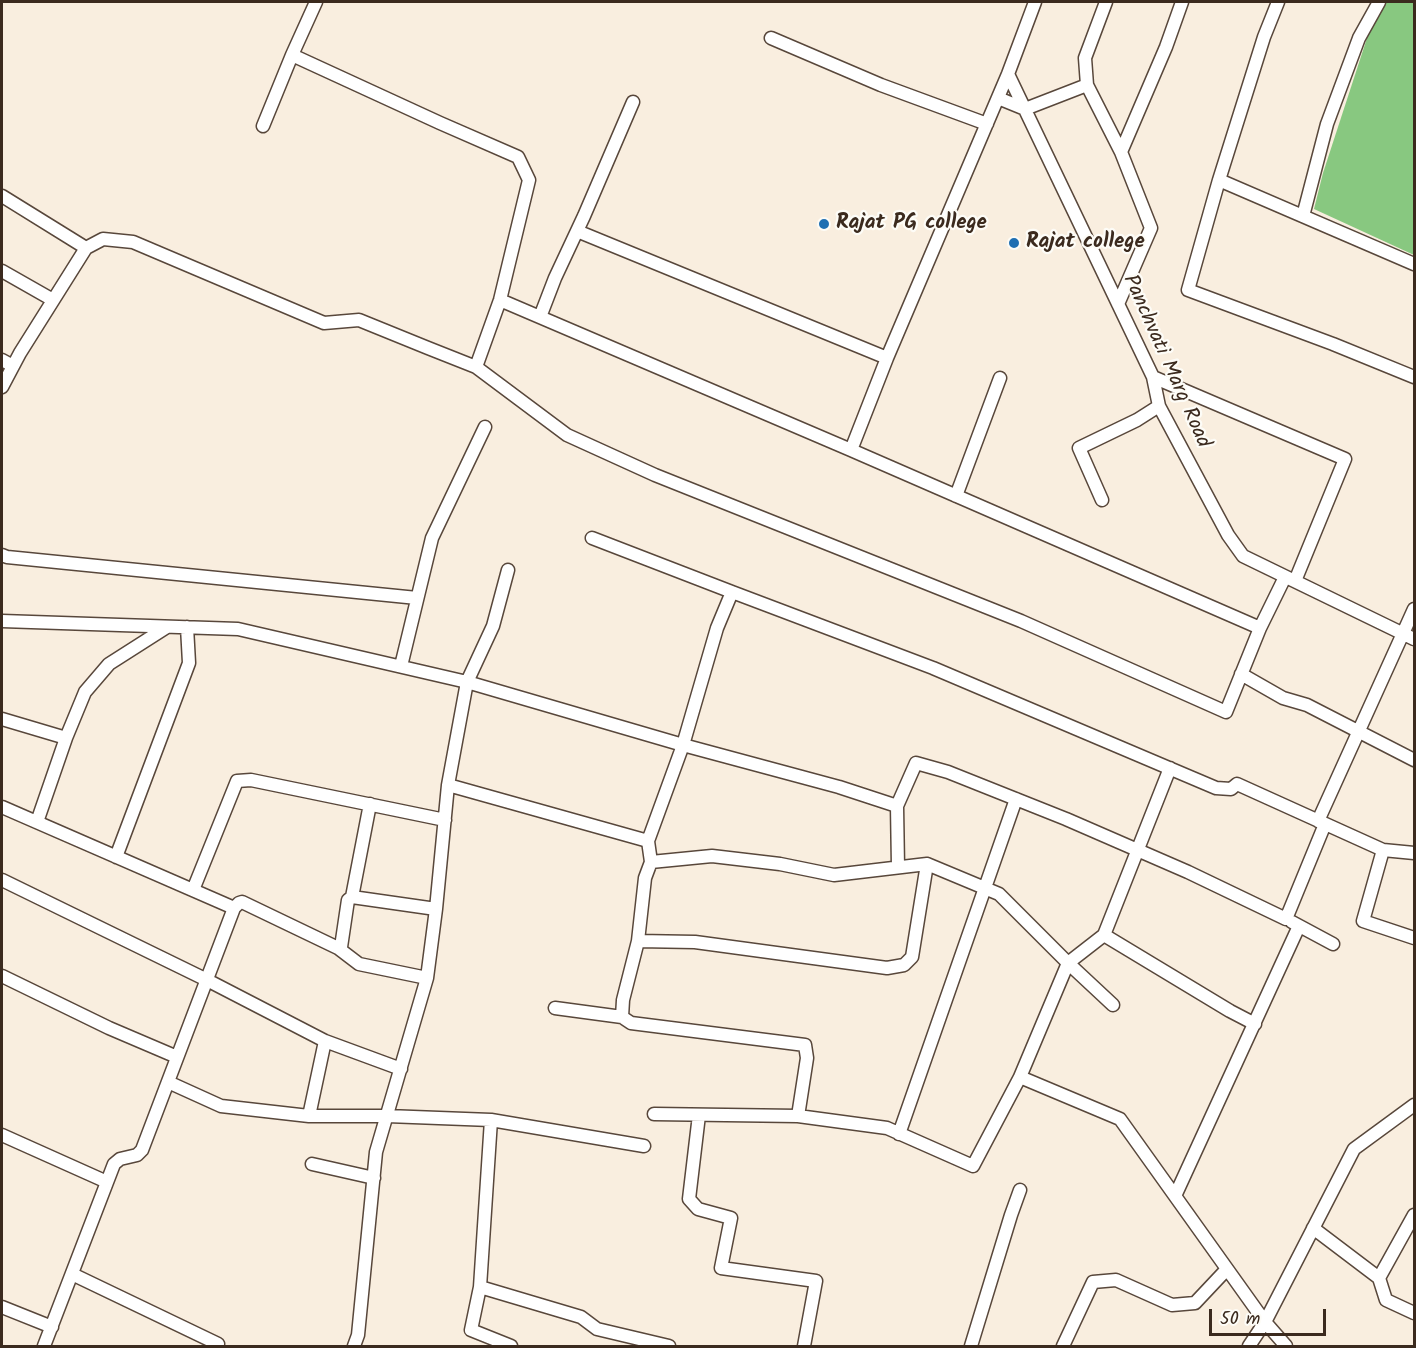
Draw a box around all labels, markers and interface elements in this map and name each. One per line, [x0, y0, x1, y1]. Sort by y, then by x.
place label: Rajat PG college [836, 211, 987, 237]
marker: Rajat PG college [817, 217, 831, 231]
place label: Rajat college [1026, 230, 1145, 256]
marker: Rajat college [1007, 236, 1021, 250]
street label: Panchvati Marg Road [1115, 271, 1215, 453]
scale bar [1212, 1297, 1329, 1335]
text: 50 m [1220, 1305, 1260, 1334]

